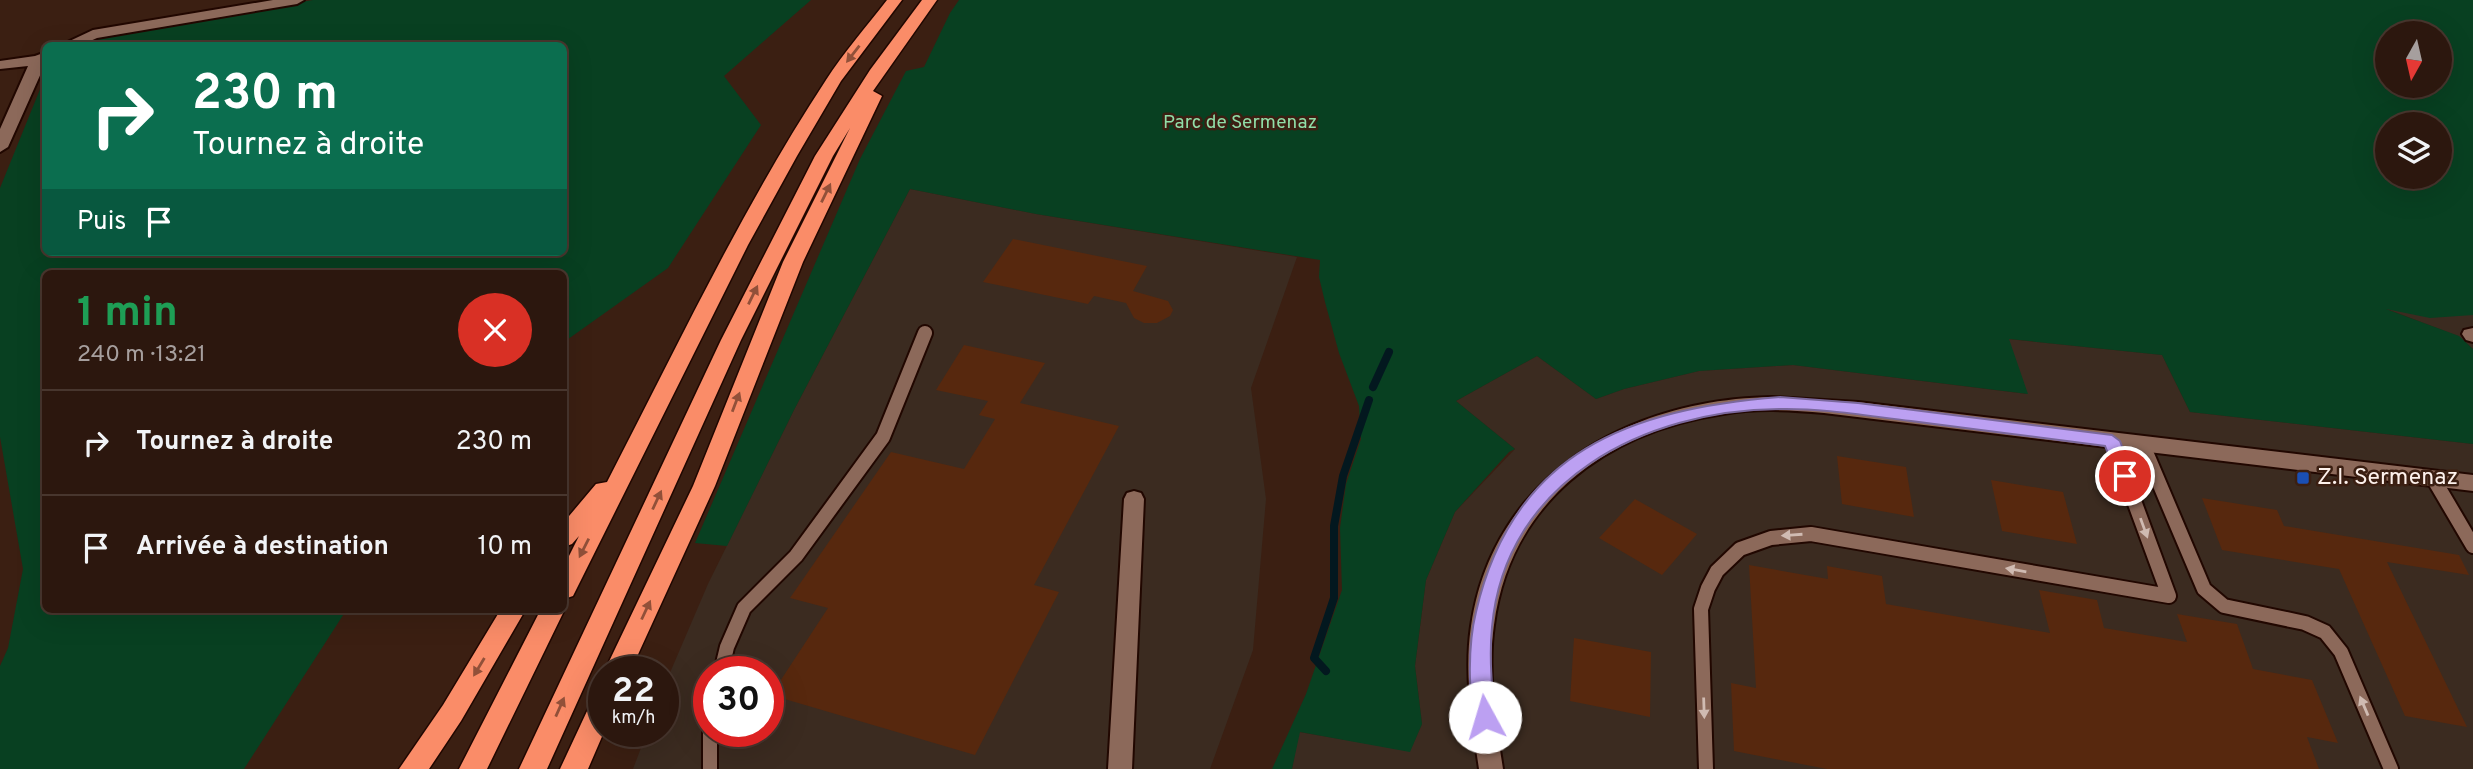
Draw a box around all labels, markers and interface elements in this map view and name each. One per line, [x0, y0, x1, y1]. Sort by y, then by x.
north arrow [2375, 21, 2452, 98]
map controls [2375, 21, 2452, 189]
one-way arrow [847, 45, 861, 63]
text: 230 m [192, 65, 338, 127]
icon: right [77, 70, 168, 161]
park label: Parc de Sermenaz [1163, 111, 1317, 135]
button: layers [2375, 112, 2452, 189]
text: Tournez à droite [192, 126, 424, 166]
one-way arrow [821, 183, 832, 203]
icon: arrive [140, 203, 178, 241]
text: Puis [77, 206, 126, 239]
one-way arrow [748, 284, 759, 305]
text: 1 min [77, 288, 178, 341]
button: close [458, 293, 532, 367]
text: 240 m · 13:21 [77, 341, 206, 370]
one-way arrow [731, 391, 742, 412]
icon: right [77, 424, 115, 462]
text: Tournez à droite [136, 426, 333, 459]
text: 230 m [456, 426, 532, 459]
pin [2095, 446, 2155, 506]
icon: arrive [2106, 457, 2144, 495]
place label: Z.I. Sermenaz [2317, 464, 2458, 493]
marker: Z.I. Sermenaz [2295, 470, 2311, 486]
one-way arrow [651, 490, 662, 511]
one-way arrow [2138, 517, 2149, 538]
icon: arrive [77, 529, 115, 567]
one-way arrow [1781, 530, 1803, 541]
text: Arrivée à destination [136, 531, 389, 564]
text: 10 m [477, 531, 532, 564]
one-way arrow [579, 538, 590, 558]
one-way arrow [2005, 564, 2027, 575]
one-way arrow [640, 600, 652, 620]
speed limit sign: 30 [693, 656, 784, 747]
one-way arrow [473, 658, 486, 677]
text: 22 [612, 670, 655, 714]
position arrow [1448, 680, 1522, 754]
one-way arrow [555, 696, 566, 717]
one-way arrow [2358, 696, 2370, 716]
one-way arrow [1699, 697, 1710, 719]
text: km/h [612, 707, 655, 730]

